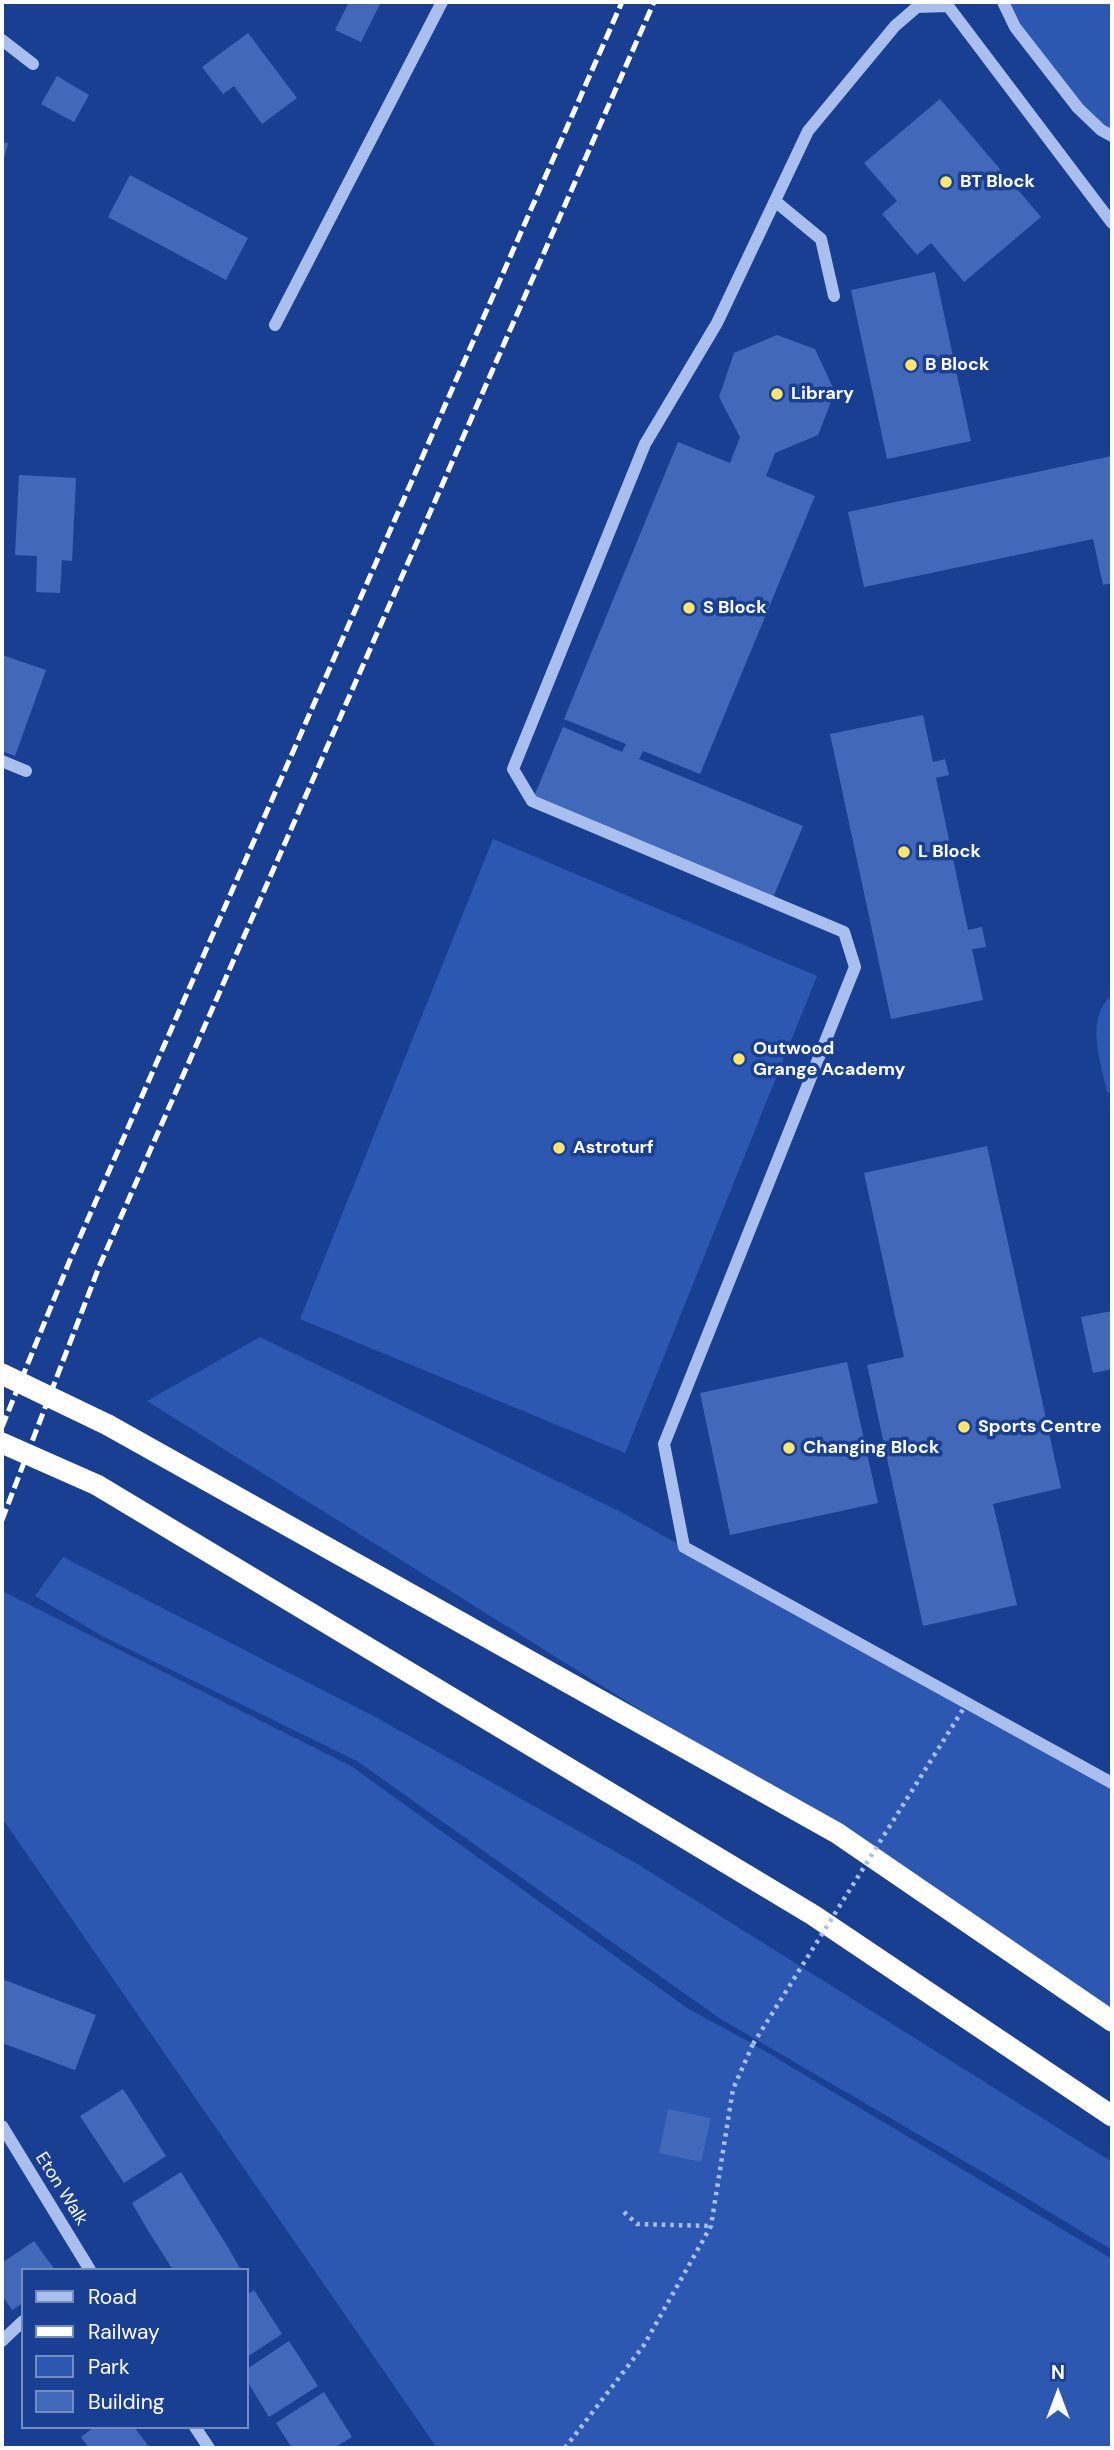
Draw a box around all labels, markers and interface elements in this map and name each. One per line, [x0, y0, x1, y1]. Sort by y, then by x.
place label: BT Block [960, 171, 1035, 193]
marker: BT Block [938, 174, 954, 190]
place label: B Block [925, 354, 989, 376]
marker: B Block [903, 357, 919, 373]
place label: Library [791, 383, 854, 405]
marker: Library [769, 386, 785, 402]
place label: S Block [703, 597, 767, 619]
marker: S Block [681, 600, 697, 616]
place label: L Block [918, 841, 981, 863]
marker: L Block [896, 844, 912, 860]
place label: Outwood Grange Academy [753, 1038, 905, 1080]
marker: Outwood Grange Academy [731, 1051, 747, 1067]
place label: Astroturf [573, 1137, 654, 1159]
marker: Astroturf [551, 1140, 567, 1156]
place label: Sports Centre [978, 1416, 1102, 1438]
marker: Sports Centre [956, 1419, 972, 1435]
place label: Changing Block [803, 1437, 939, 1459]
marker: Changing Block [781, 1440, 797, 1456]
street label: Eton Walk [30, 2148, 92, 2230]
legend [21, 2268, 248, 2429]
text: Road [88, 2283, 137, 2311]
text: Railway [88, 2318, 160, 2346]
text: Park [88, 2353, 129, 2381]
north arrow [1023, 2359, 1093, 2429]
text: N [1051, 2360, 1065, 2385]
text: Building [88, 2388, 164, 2416]

